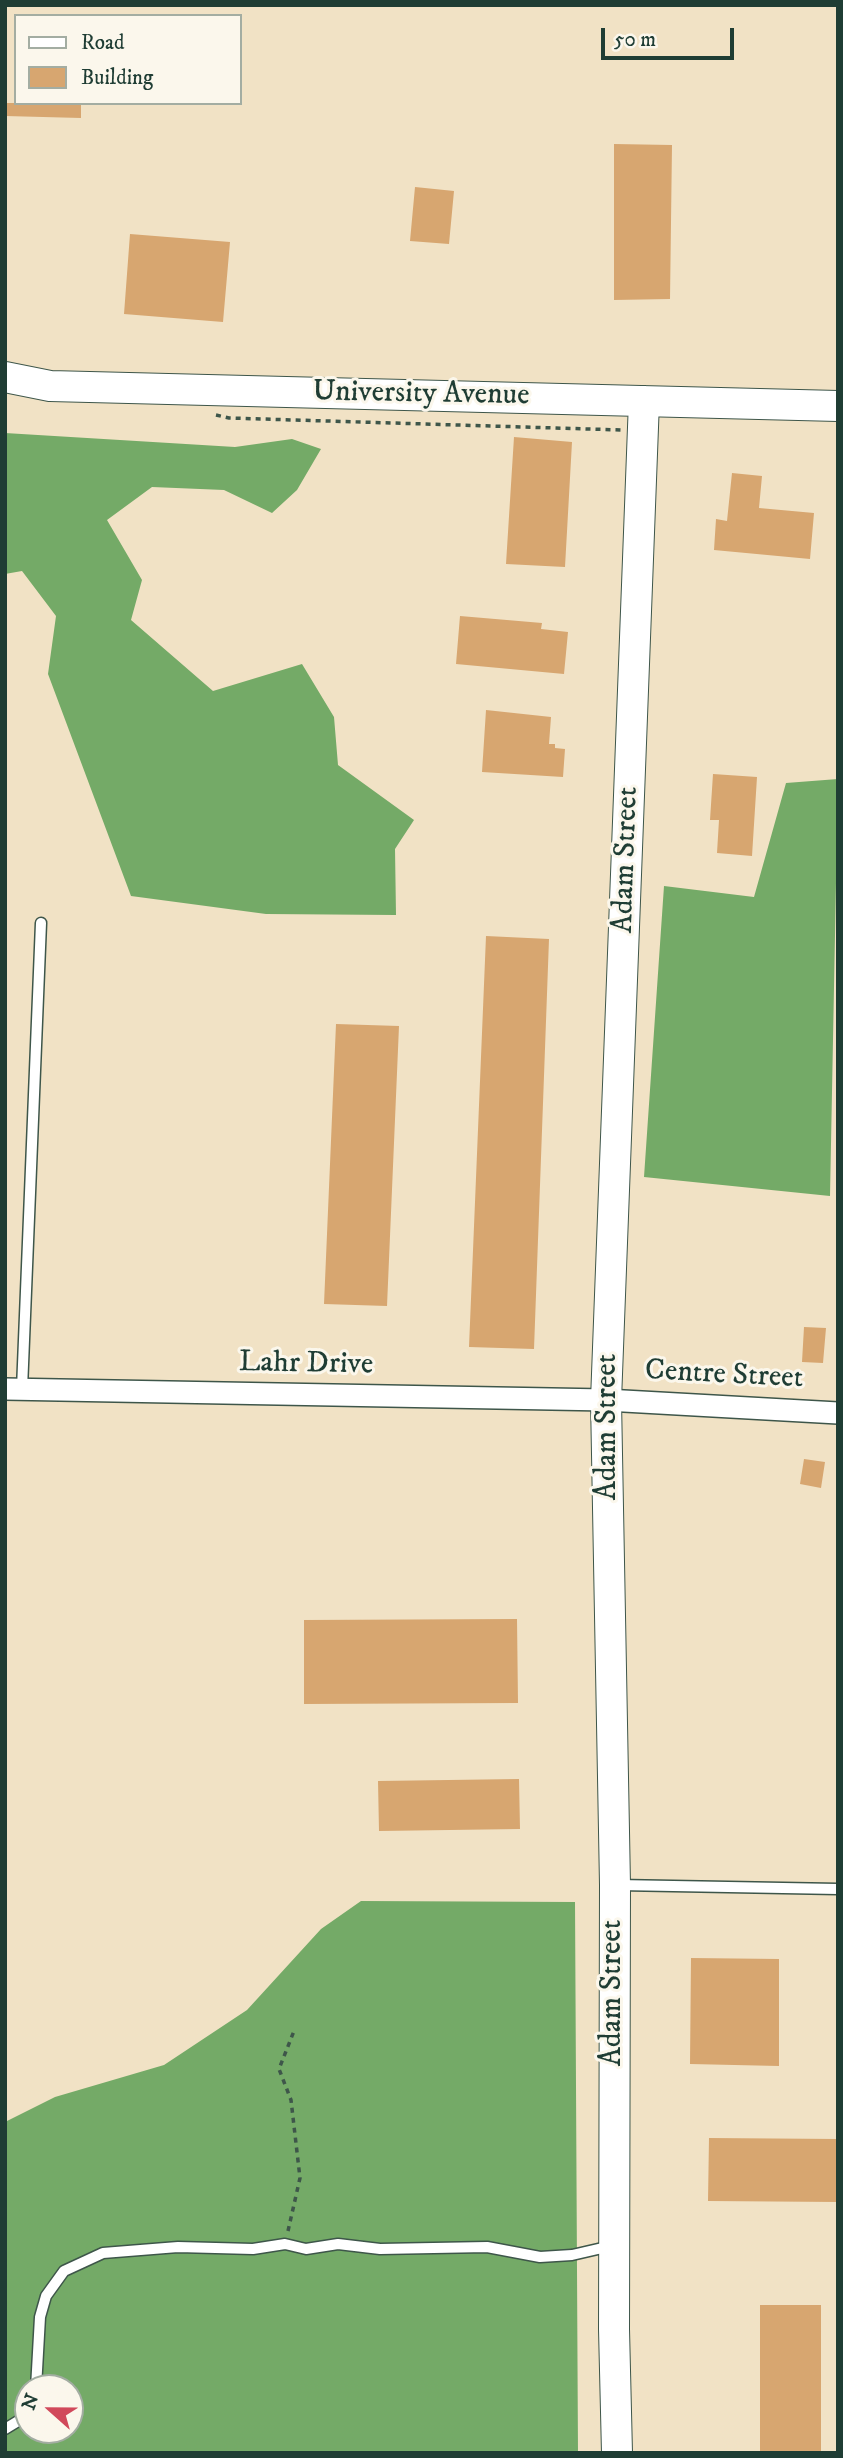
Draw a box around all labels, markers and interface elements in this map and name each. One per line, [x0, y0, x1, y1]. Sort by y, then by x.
legend [14, 14, 242, 105]
scale bar [605, 14, 738, 58]
text: 50 m [614, 27, 656, 53]
text: Road [81, 30, 125, 56]
text: Building [81, 65, 153, 91]
street label: University Avenue [312, 375, 530, 415]
street label: Adam Street [606, 786, 648, 934]
street label: Lahr Drive [238, 1346, 374, 1384]
street label: Adam Street [591, 1354, 627, 1500]
street label: Centre Street [644, 1354, 804, 1398]
street label: Adam Street [596, 1920, 632, 2066]
north arrow [14, 2374, 84, 2444]
text: N [17, 2391, 44, 2413]

